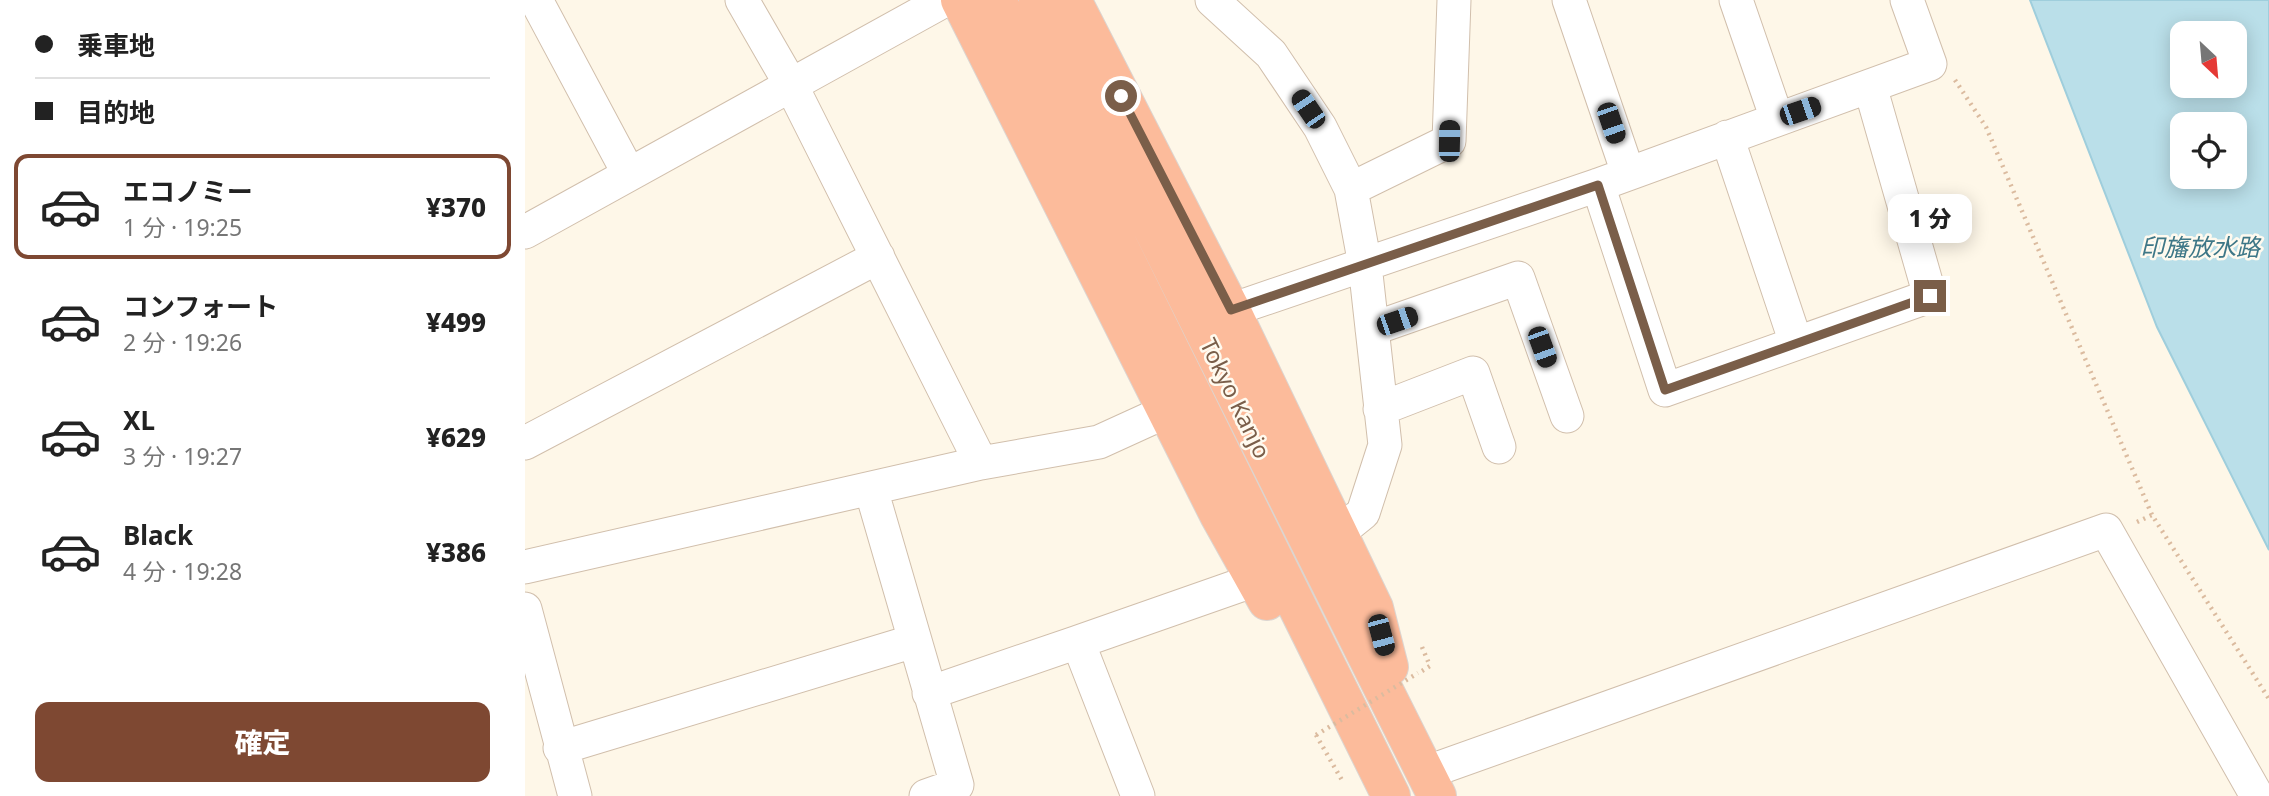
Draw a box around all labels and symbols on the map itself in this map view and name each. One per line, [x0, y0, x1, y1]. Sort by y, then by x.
north arrow [2170, 21, 2247, 98]
route start [1105, 80, 1137, 112]
car [1288, 86, 1329, 132]
car [1777, 94, 1824, 128]
car [1595, 100, 1628, 146]
car [1439, 120, 1460, 162]
callout: 1 分 [1888, 194, 1972, 244]
water label: 印旛放水路 [2140, 230, 2262, 263]
route end [1914, 280, 1946, 312]
car [1374, 304, 1421, 338]
car [1525, 324, 1560, 370]
street label: Tokyo Kanjo [1193, 332, 1279, 464]
car [1366, 612, 1397, 658]

